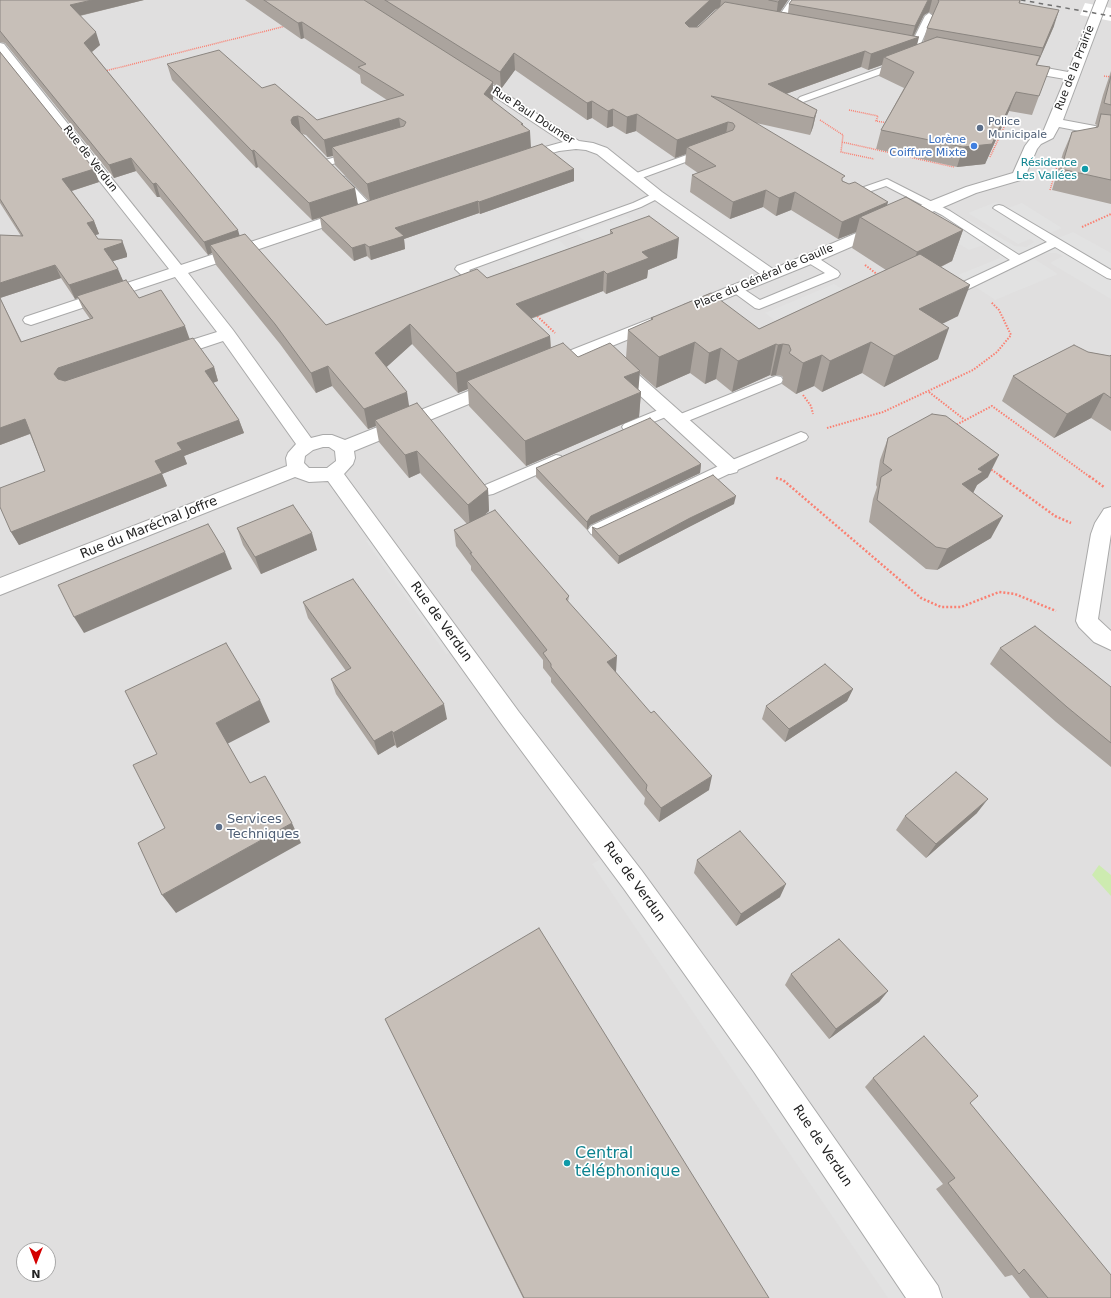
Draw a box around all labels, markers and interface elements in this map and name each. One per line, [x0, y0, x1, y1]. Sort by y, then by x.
street label: Rue de la Prairie [1053, 24, 1097, 112]
street label: Rue Paul Doumer [490, 85, 576, 147]
place label: Police Municipale [988, 115, 1047, 141]
street label: Rue de Verdun [60, 123, 120, 195]
marker: Police Municipale [975, 123, 985, 133]
place label: Lorène Coiffure Mixte [889, 133, 966, 159]
marker: Lorène Coiffure Mixte [969, 141, 979, 151]
place label: Résidence Les Vallées [1016, 156, 1077, 182]
marker: Résidence Les Vallées [1080, 164, 1090, 174]
street label: Place du Général de Gaulle [693, 242, 835, 312]
street label: Rue du Maréchal Joffre [78, 493, 220, 563]
street label: Rue de Verdun [407, 579, 475, 665]
place label: Services Techniques [227, 812, 299, 843]
marker: Services Techniques [214, 822, 224, 832]
street label: Rue de Verdun [600, 839, 668, 925]
street label: Rue de Verdun [789, 1102, 855, 1190]
place label: Central téléphonique [575, 1144, 680, 1182]
marker: Central téléphonique [562, 1158, 572, 1168]
north arrow [16, 1242, 56, 1282]
text: N [31, 1267, 41, 1280]

